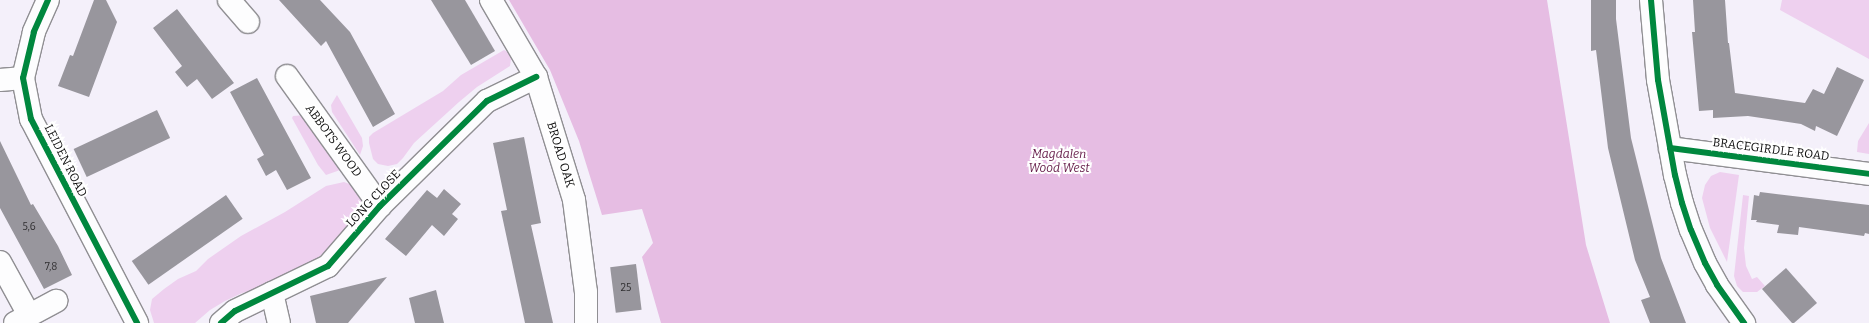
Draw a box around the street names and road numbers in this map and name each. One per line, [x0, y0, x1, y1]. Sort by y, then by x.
street label: ABBOTS WOOD [302, 102, 364, 180]
street label: BROAD OAK [543, 120, 577, 190]
street label: LEIDEN ROAD [41, 122, 89, 200]
street label: BRACEGIRDLE ROAD [1712, 136, 1830, 164]
street label: LONG CLOSE [344, 167, 404, 231]

